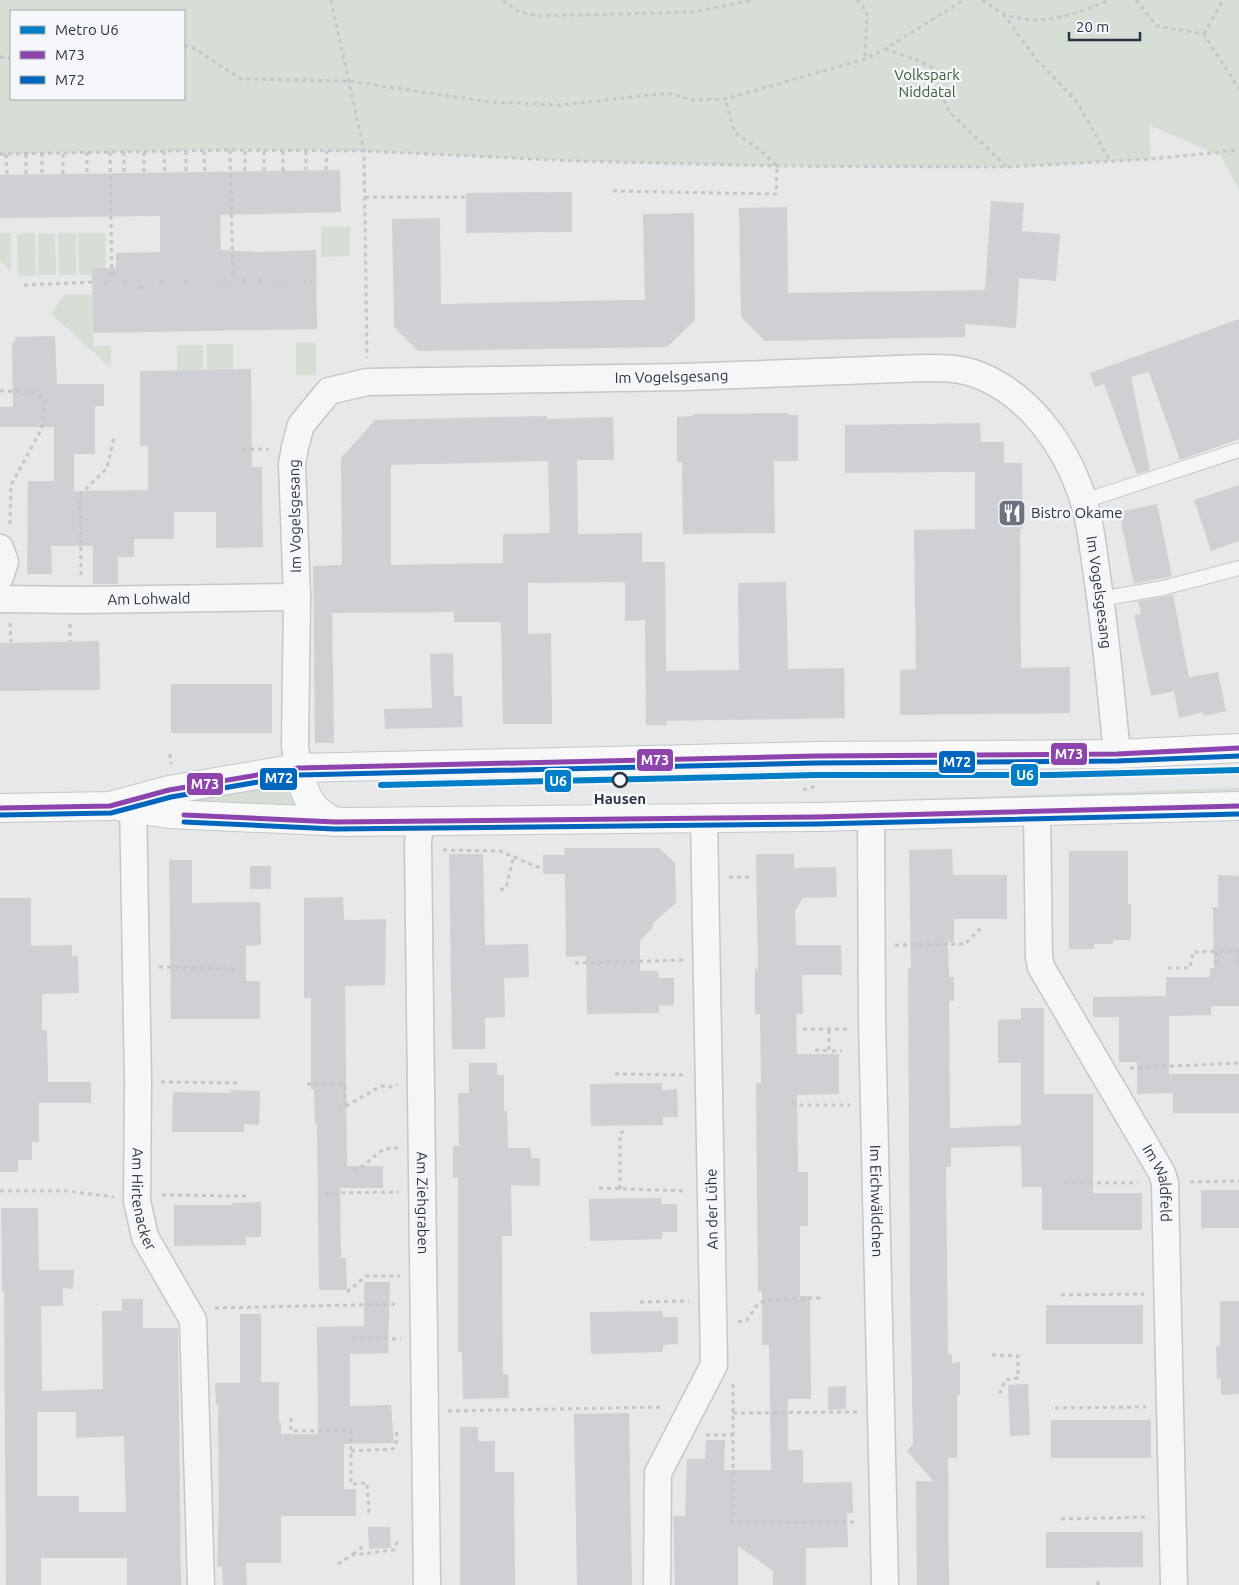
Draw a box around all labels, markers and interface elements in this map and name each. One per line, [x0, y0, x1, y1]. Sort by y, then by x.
legend [10, 10, 185, 100]
scale bar [1069, 10, 1140, 42]
text: 20 m [1076, 18, 1109, 35]
text: Metro U6 [55, 21, 119, 38]
text: M73 [55, 46, 85, 63]
park label: Volkspark Niddatal [894, 66, 960, 100]
text: M72 [55, 71, 85, 88]
street label: Im Vogelsgesang [614, 366, 729, 386]
street label: Im Vogelsgesang [285, 459, 304, 573]
restaurant icon: Bistro Okame [997, 498, 1027, 528]
place label: Bistro Okame [1031, 504, 1123, 521]
street label: Im Vogelsgesang [1083, 535, 1115, 649]
street label: Am Lohwald [107, 589, 191, 608]
line badge: M73 [1050, 742, 1088, 766]
text: M73 [1055, 746, 1083, 762]
line badge: M73 [636, 748, 674, 772]
line badge: M72 [938, 750, 976, 774]
text: M73 [641, 752, 669, 768]
text: M72 [943, 754, 971, 770]
line badge: U6 [1010, 763, 1039, 787]
line badge: M72 [259, 767, 298, 791]
text: U6 [1016, 767, 1034, 783]
line badge: U6 [544, 769, 572, 793]
text: M72 [265, 770, 293, 786]
line badge: M73 [186, 772, 224, 796]
marker: Hausen [612, 772, 628, 788]
text: U6 [549, 773, 567, 789]
text: M73 [191, 776, 219, 792]
place label: Hausen [594, 790, 646, 807]
street label: Im Waldfeld [1139, 1141, 1175, 1222]
street label: Im Eichwäldchen [867, 1145, 886, 1257]
street label: Am Hirtenacker [129, 1148, 160, 1254]
street label: Am Ziehgraben [414, 1151, 432, 1254]
street label: An der Lühe [702, 1168, 721, 1250]

